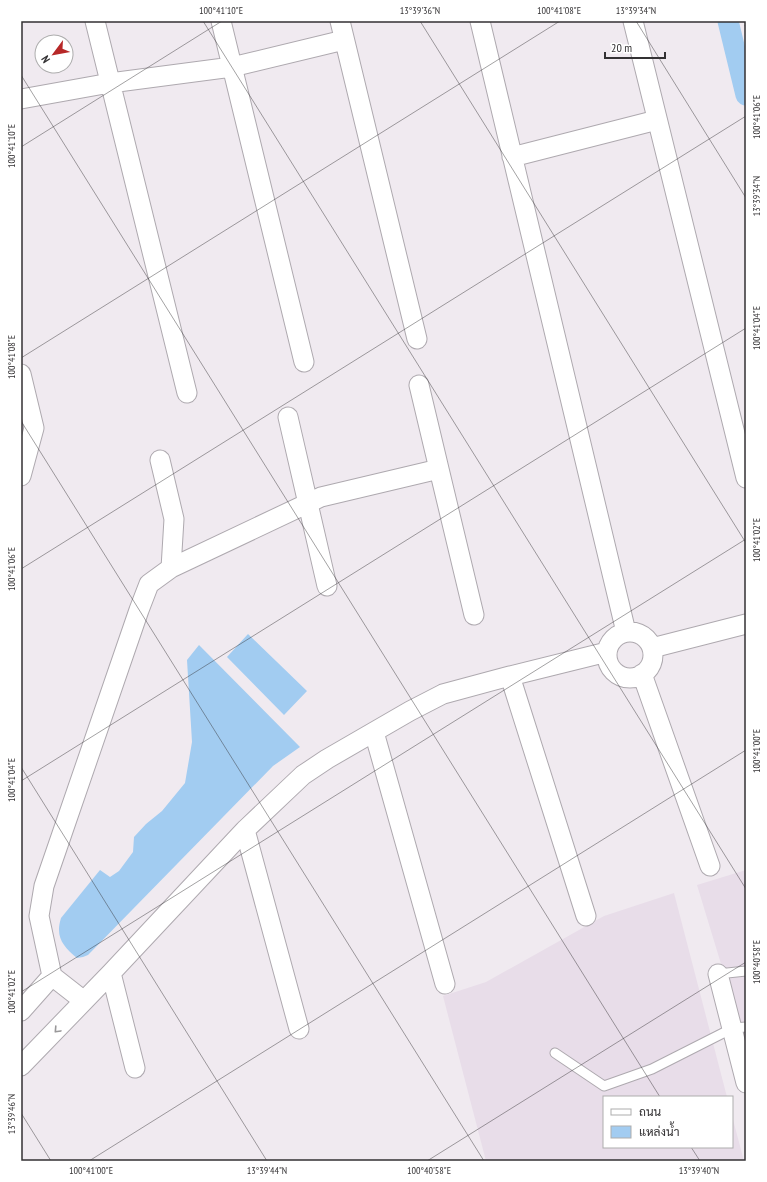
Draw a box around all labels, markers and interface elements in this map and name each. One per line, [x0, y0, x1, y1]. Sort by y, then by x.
text: 100°41'10"E [199, 4, 243, 17]
text: 13°39'36"N [400, 4, 440, 17]
text: 100°41'08"E [537, 4, 581, 17]
text: 13°39'34"N [616, 4, 656, 17]
north arrow [34, 34, 74, 74]
scale bar [605, 34, 665, 60]
text: 20 m [611, 40, 632, 55]
text: N [38, 53, 53, 66]
text: 100°41'06"E [750, 95, 763, 139]
text: 100°41'10"E [5, 124, 18, 168]
text: 13°39'34"N [750, 176, 763, 216]
text: 100°41'04"E [750, 306, 763, 350]
text: 100°41'08"E [5, 335, 18, 379]
text: 100°41'02"E [750, 518, 763, 562]
text: 100°41'06"E [5, 547, 18, 591]
text: 100°41'00"E [750, 729, 763, 773]
text: 100°41'04"E [5, 758, 18, 802]
text: 100°40'58"E [750, 940, 763, 984]
text: 100°41'02"E [5, 970, 18, 1014]
one-way arrow [54, 1025, 62, 1033]
text: 13°39'46"N [5, 1094, 18, 1134]
legend [603, 1096, 733, 1148]
text: ถนน [639, 1104, 662, 1119]
text: แหล่งน้ำ [639, 1121, 679, 1139]
text: 100°41'00"E [69, 1164, 113, 1177]
text: 13°39'44"N [247, 1164, 287, 1177]
text: 100°40'58"E [407, 1164, 451, 1177]
text: 13°39'40"N [679, 1164, 719, 1177]

